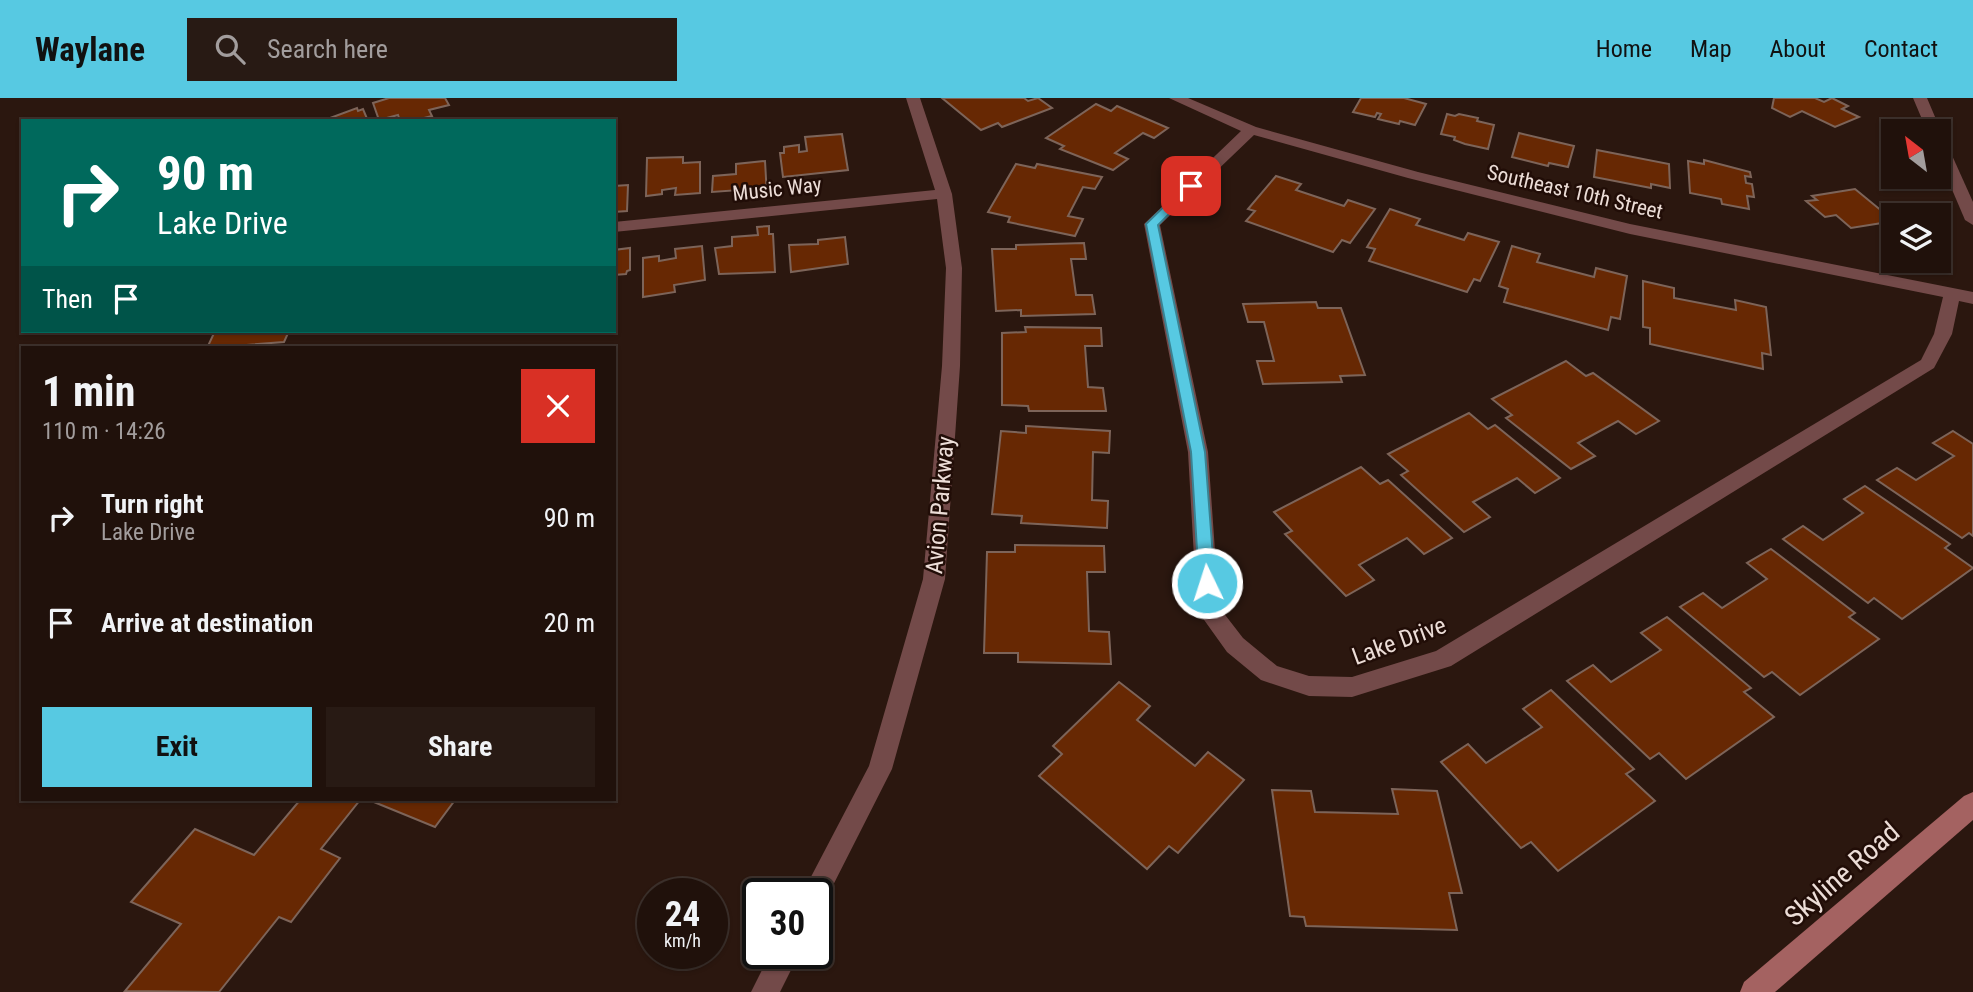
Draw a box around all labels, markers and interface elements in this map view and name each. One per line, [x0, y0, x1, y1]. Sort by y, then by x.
search box [187, 18, 677, 81]
text: Waylane [35, 30, 145, 69]
icon: search [211, 30, 249, 68]
text: Search here [267, 34, 388, 64]
text: Home [1596, 35, 1652, 63]
text: Map [1690, 35, 1732, 63]
text: About [1770, 35, 1826, 63]
text: Contact [1864, 35, 1938, 63]
north arrow [1881, 119, 1951, 189]
map controls [1881, 119, 1951, 273]
text: 90 m [157, 145, 254, 202]
icon: right [42, 147, 133, 238]
pin [1161, 156, 1221, 216]
street label: Southeast 10th Street [1485, 160, 1665, 224]
icon: arrive [1172, 167, 1210, 205]
street label: Music Way [731, 172, 823, 206]
button: layers [1881, 203, 1951, 273]
text: Lake Drive [157, 204, 288, 242]
icon: arrive [107, 280, 145, 318]
text: Then [42, 284, 93, 314]
text: 1 min [42, 367, 135, 416]
button: close [521, 369, 595, 443]
text: 110 m · 14:26 [42, 418, 166, 445]
street label: Avion Parkway [920, 435, 960, 575]
text: Turn right [101, 489, 203, 519]
icon: right [42, 499, 80, 537]
text: 90 m [544, 503, 595, 533]
text: Lake Drive [101, 519, 195, 546]
position arrow [1170, 546, 1244, 620]
icon: arrive [42, 604, 80, 642]
text: Arrive at destination [101, 608, 313, 638]
text: 20 m [544, 608, 595, 638]
street label: Lake Drive [1348, 611, 1450, 671]
button: Exit [42, 707, 312, 787]
button: Share [326, 707, 595, 787]
street label: Skyline Road [1778, 815, 1906, 933]
speed limit sign: 30 [742, 878, 833, 969]
text: 24 [665, 894, 700, 935]
text: km/h [664, 930, 701, 951]

